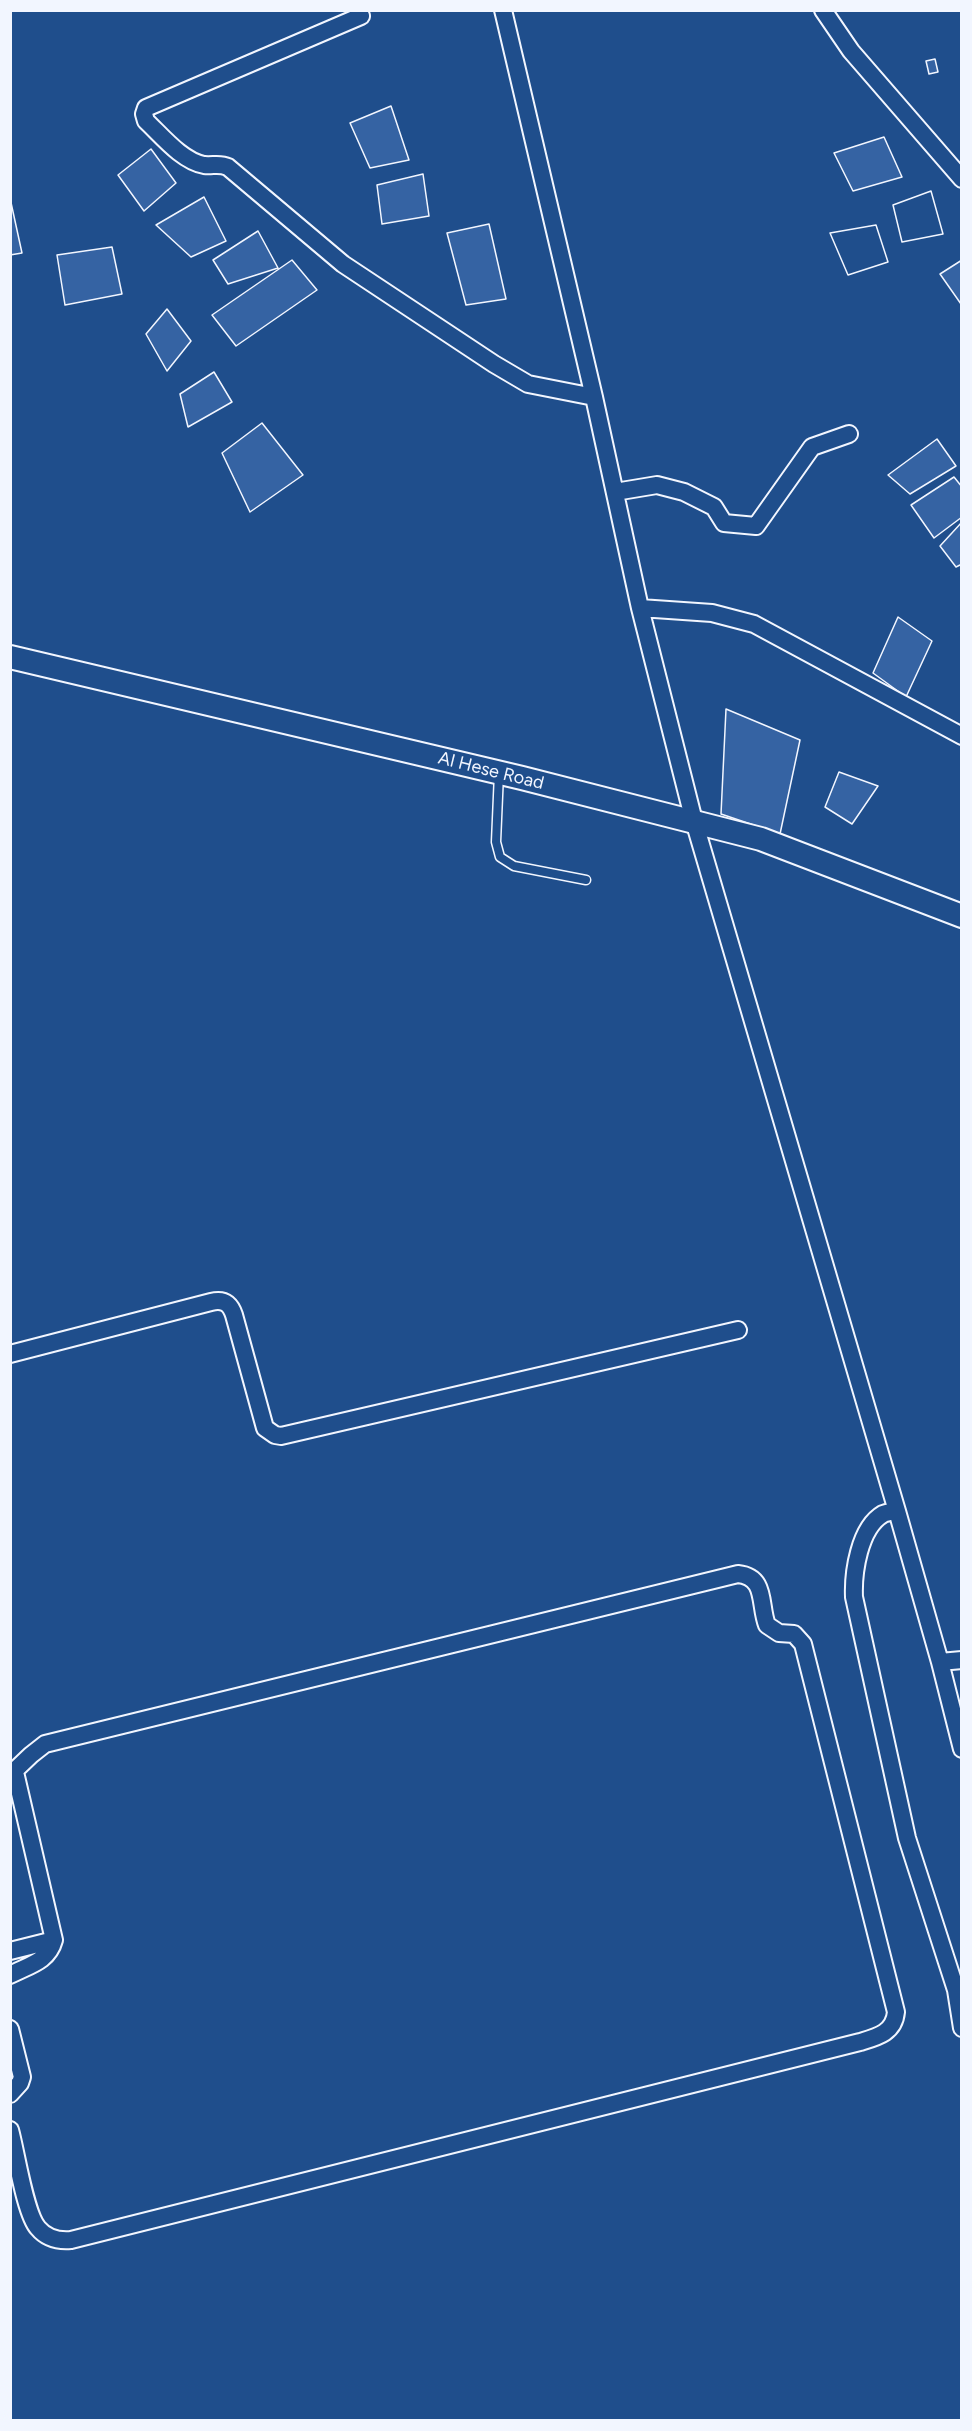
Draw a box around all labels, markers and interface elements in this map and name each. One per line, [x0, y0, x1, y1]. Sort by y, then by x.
street label: Al Hese Road [436, 747, 546, 795]

